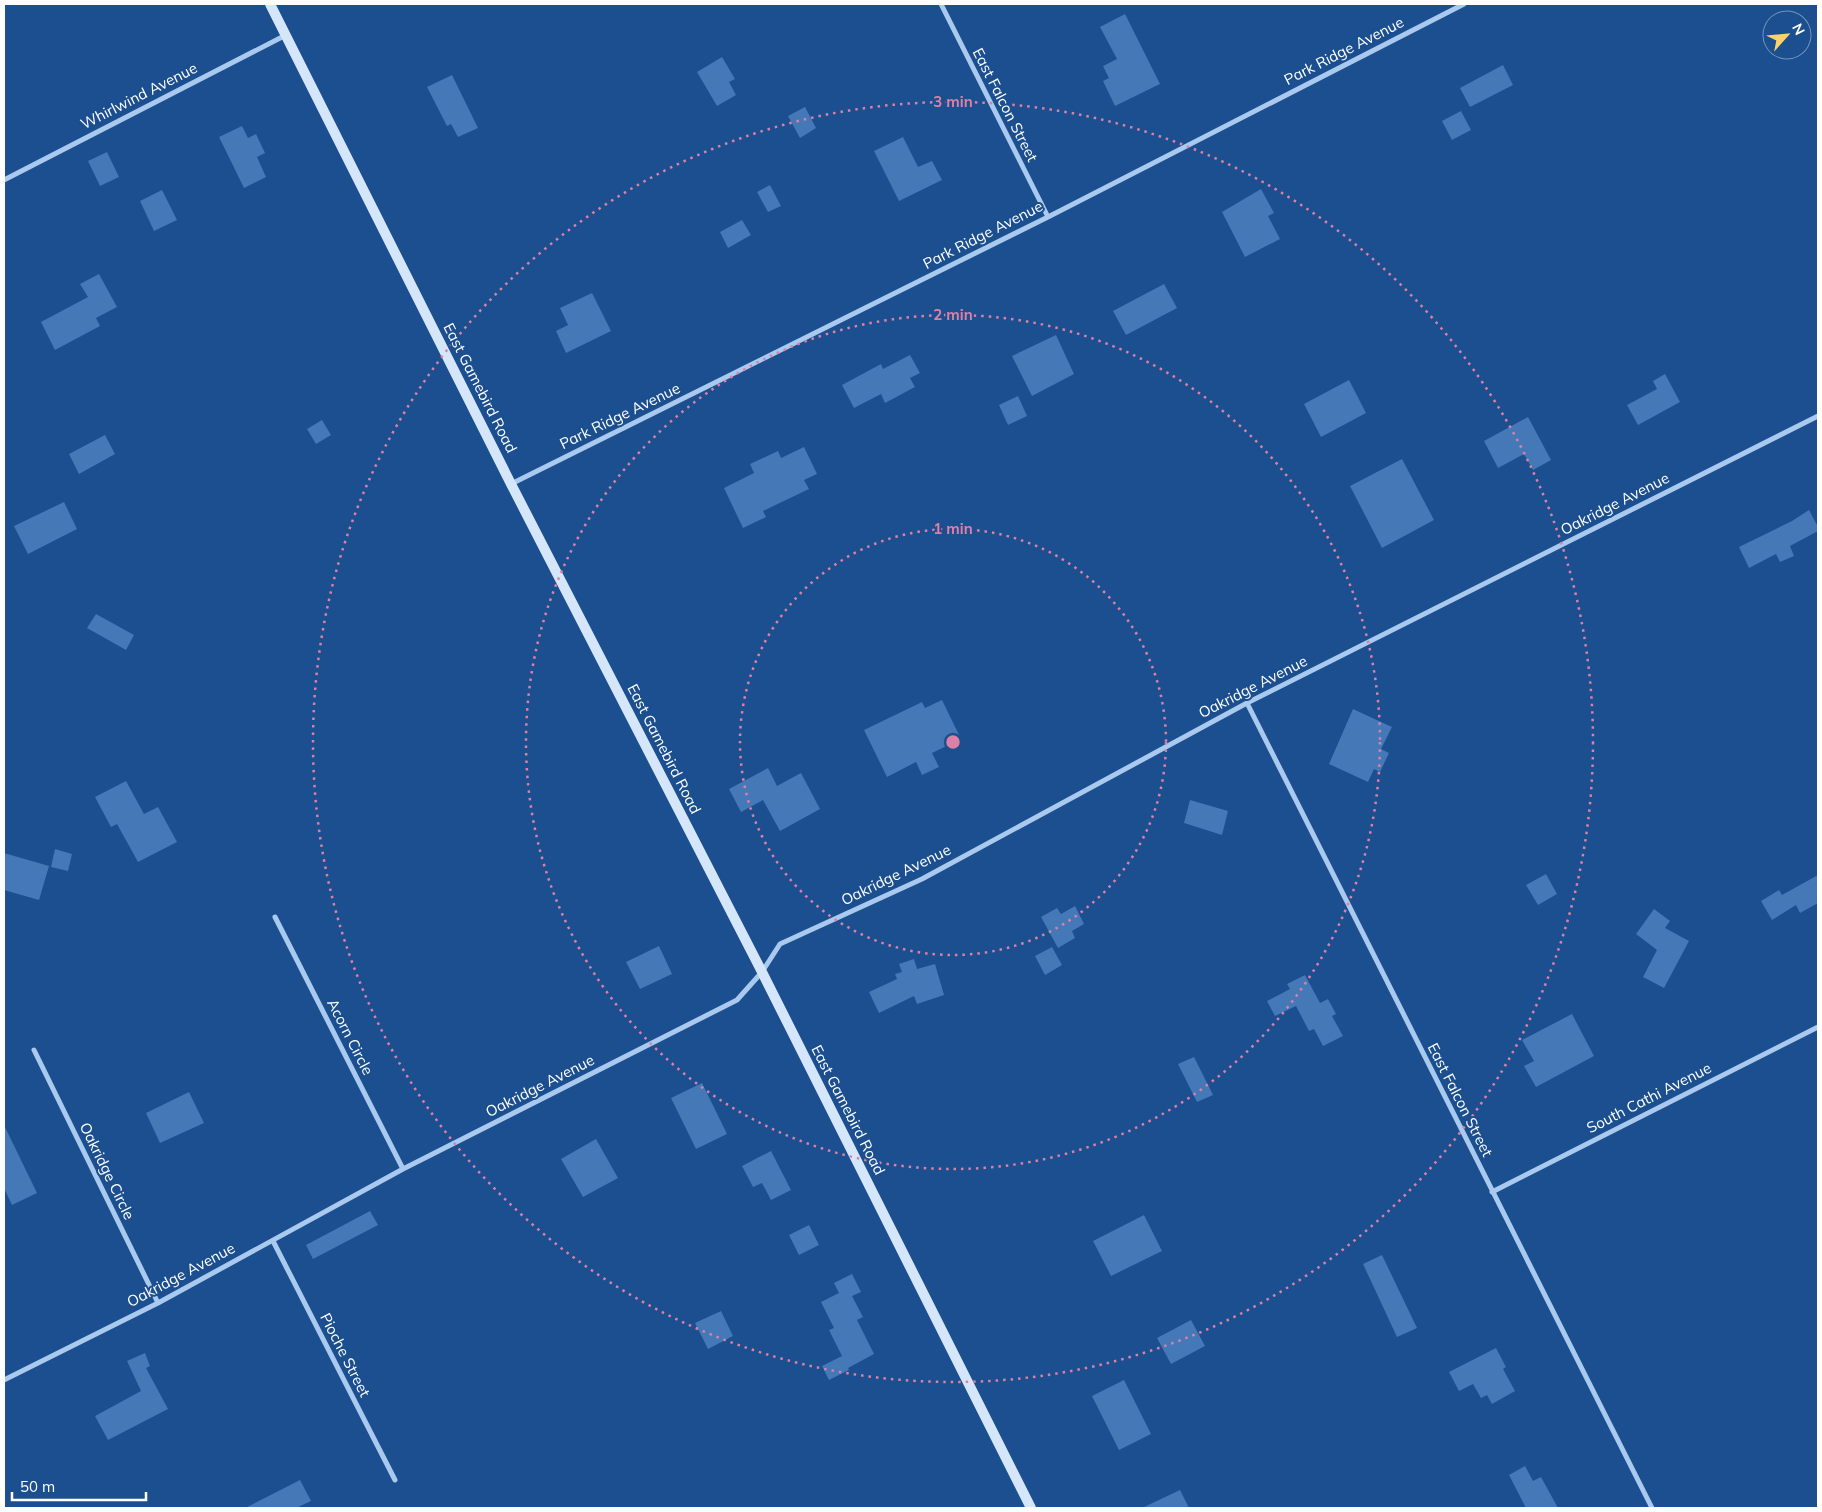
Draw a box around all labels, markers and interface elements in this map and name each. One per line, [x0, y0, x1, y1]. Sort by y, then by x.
north arrow [1762, 10, 1812, 60]
street label: Park Ridge Avenue [1281, 12, 1407, 89]
text: N [1788, 20, 1809, 38]
street label: East Falcon Street [969, 45, 1042, 165]
street label: Whirlwind Avenue [77, 58, 200, 133]
text: 3 min [933, 92, 973, 111]
street label: Park Ridge Avenue [920, 196, 1046, 273]
text: 2 min [933, 305, 973, 324]
street label: East Gamebird Road [439, 320, 521, 456]
street label: Park Ridge Avenue [556, 378, 683, 453]
street label: Oakridge Avenue [1557, 468, 1672, 539]
text: 1 min [933, 519, 973, 538]
street label: Oakridge Avenue [1195, 651, 1310, 722]
street label: East Gamebird Road [623, 681, 705, 817]
centre of rings [944, 733, 962, 751]
street label: Oakridge Avenue [838, 840, 954, 909]
street label: Acorn Circle [323, 995, 378, 1078]
street label: East Falcon Street [1424, 1040, 1497, 1160]
street label: East Gamebird Road [807, 1042, 889, 1178]
street label: Oakridge Avenue [482, 1050, 597, 1121]
street label: South Cathi Avenue [1583, 1058, 1714, 1137]
street label: Oakridge Circle [76, 1119, 139, 1222]
street label: Oakridge Avenue [123, 1238, 238, 1311]
street label: Pioche Street [316, 1310, 375, 1400]
scale bar [12, 1470, 146, 1502]
text: 50 m [20, 1477, 55, 1496]

